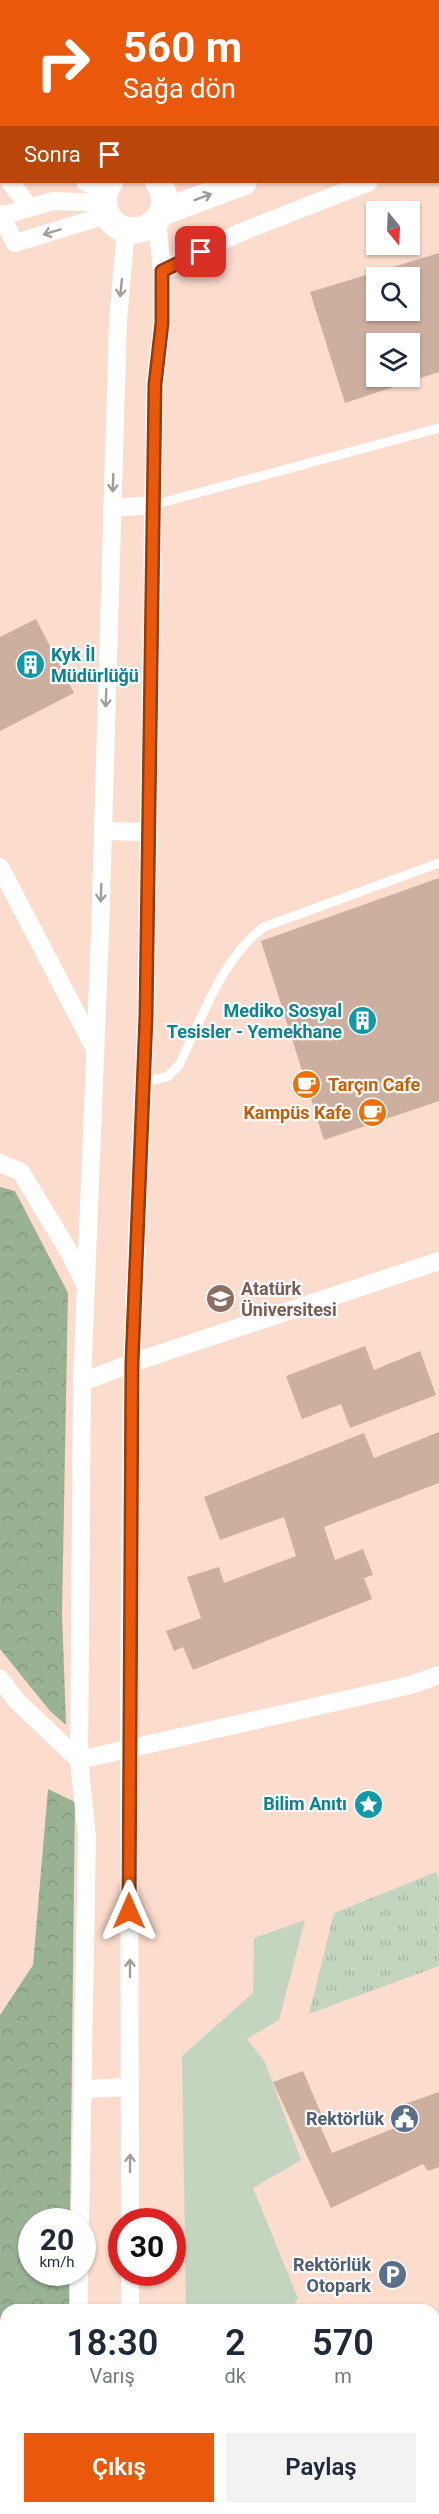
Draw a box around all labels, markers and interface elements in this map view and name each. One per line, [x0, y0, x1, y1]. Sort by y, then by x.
text: 560 m [123, 23, 242, 72]
icon: right [24, 24, 102, 102]
text: Sağa dön [123, 73, 236, 105]
icon: arrive [93, 138, 126, 171]
text: Sonra [24, 142, 81, 167]
one-way arrow [193, 191, 211, 202]
north arrow [366, 201, 420, 255]
map controls [366, 201, 420, 387]
pin [175, 226, 226, 277]
one-way arrow [42, 227, 61, 238]
icon: arrive [184, 235, 217, 268]
button: search [366, 267, 420, 321]
one-way arrow [115, 277, 126, 297]
button: layers [366, 333, 420, 387]
one-way arrow [107, 472, 118, 492]
place label: Kyk İl Müdürlüğü [51, 644, 139, 686]
building icon: Kyk İl Müdürlüğü [14, 649, 46, 681]
one-way arrow [101, 688, 112, 708]
one-way arrow [95, 883, 106, 903]
place label: Mediko Sosyal Tesisler - Yemekhane [167, 1000, 342, 1042]
building icon: Mediko Sosyal Tesisler - Yemekhane [347, 1005, 379, 1037]
cafe icon: Tarçın Cafe [291, 1069, 323, 1101]
place label: Tarçın Cafe [328, 1074, 420, 1095]
cafe icon: Kampüs Kafe [356, 1097, 388, 1129]
place label: Kampüs Kafe [243, 1102, 351, 1123]
place label: Atatürk Üniversitesi [241, 1278, 337, 1320]
school or university icon: Atatürk Üniversitesi [204, 1283, 236, 1315]
place icon: Bilim Anıtı [352, 1788, 384, 1820]
place label: Bilim Anıtı [263, 1793, 347, 1814]
position arrow [97, 1879, 161, 1943]
one-way arrow [124, 1959, 136, 1979]
public building icon: Rektörlük [389, 2103, 421, 2135]
place label: Rektörlük [306, 2108, 384, 2129]
one-way arrow [124, 2154, 136, 2174]
speed limit sign: 30 [108, 2208, 186, 2286]
text: 20 [40, 2222, 74, 2257]
text: km/h [39, 2253, 75, 2271]
place label: Rektörlük Otopark [293, 2254, 371, 2296]
parking icon: Rektörlük Otopark [376, 2259, 408, 2291]
text: 18:30 [66, 2322, 158, 2364]
text: 2 [225, 2322, 245, 2364]
text: 570 [312, 2322, 374, 2364]
text: Varış [90, 2364, 135, 2388]
text: dk [224, 2364, 246, 2388]
text: m [334, 2364, 352, 2388]
button: Çıkış [24, 2433, 214, 2502]
button: Paylaş [226, 2433, 416, 2502]

